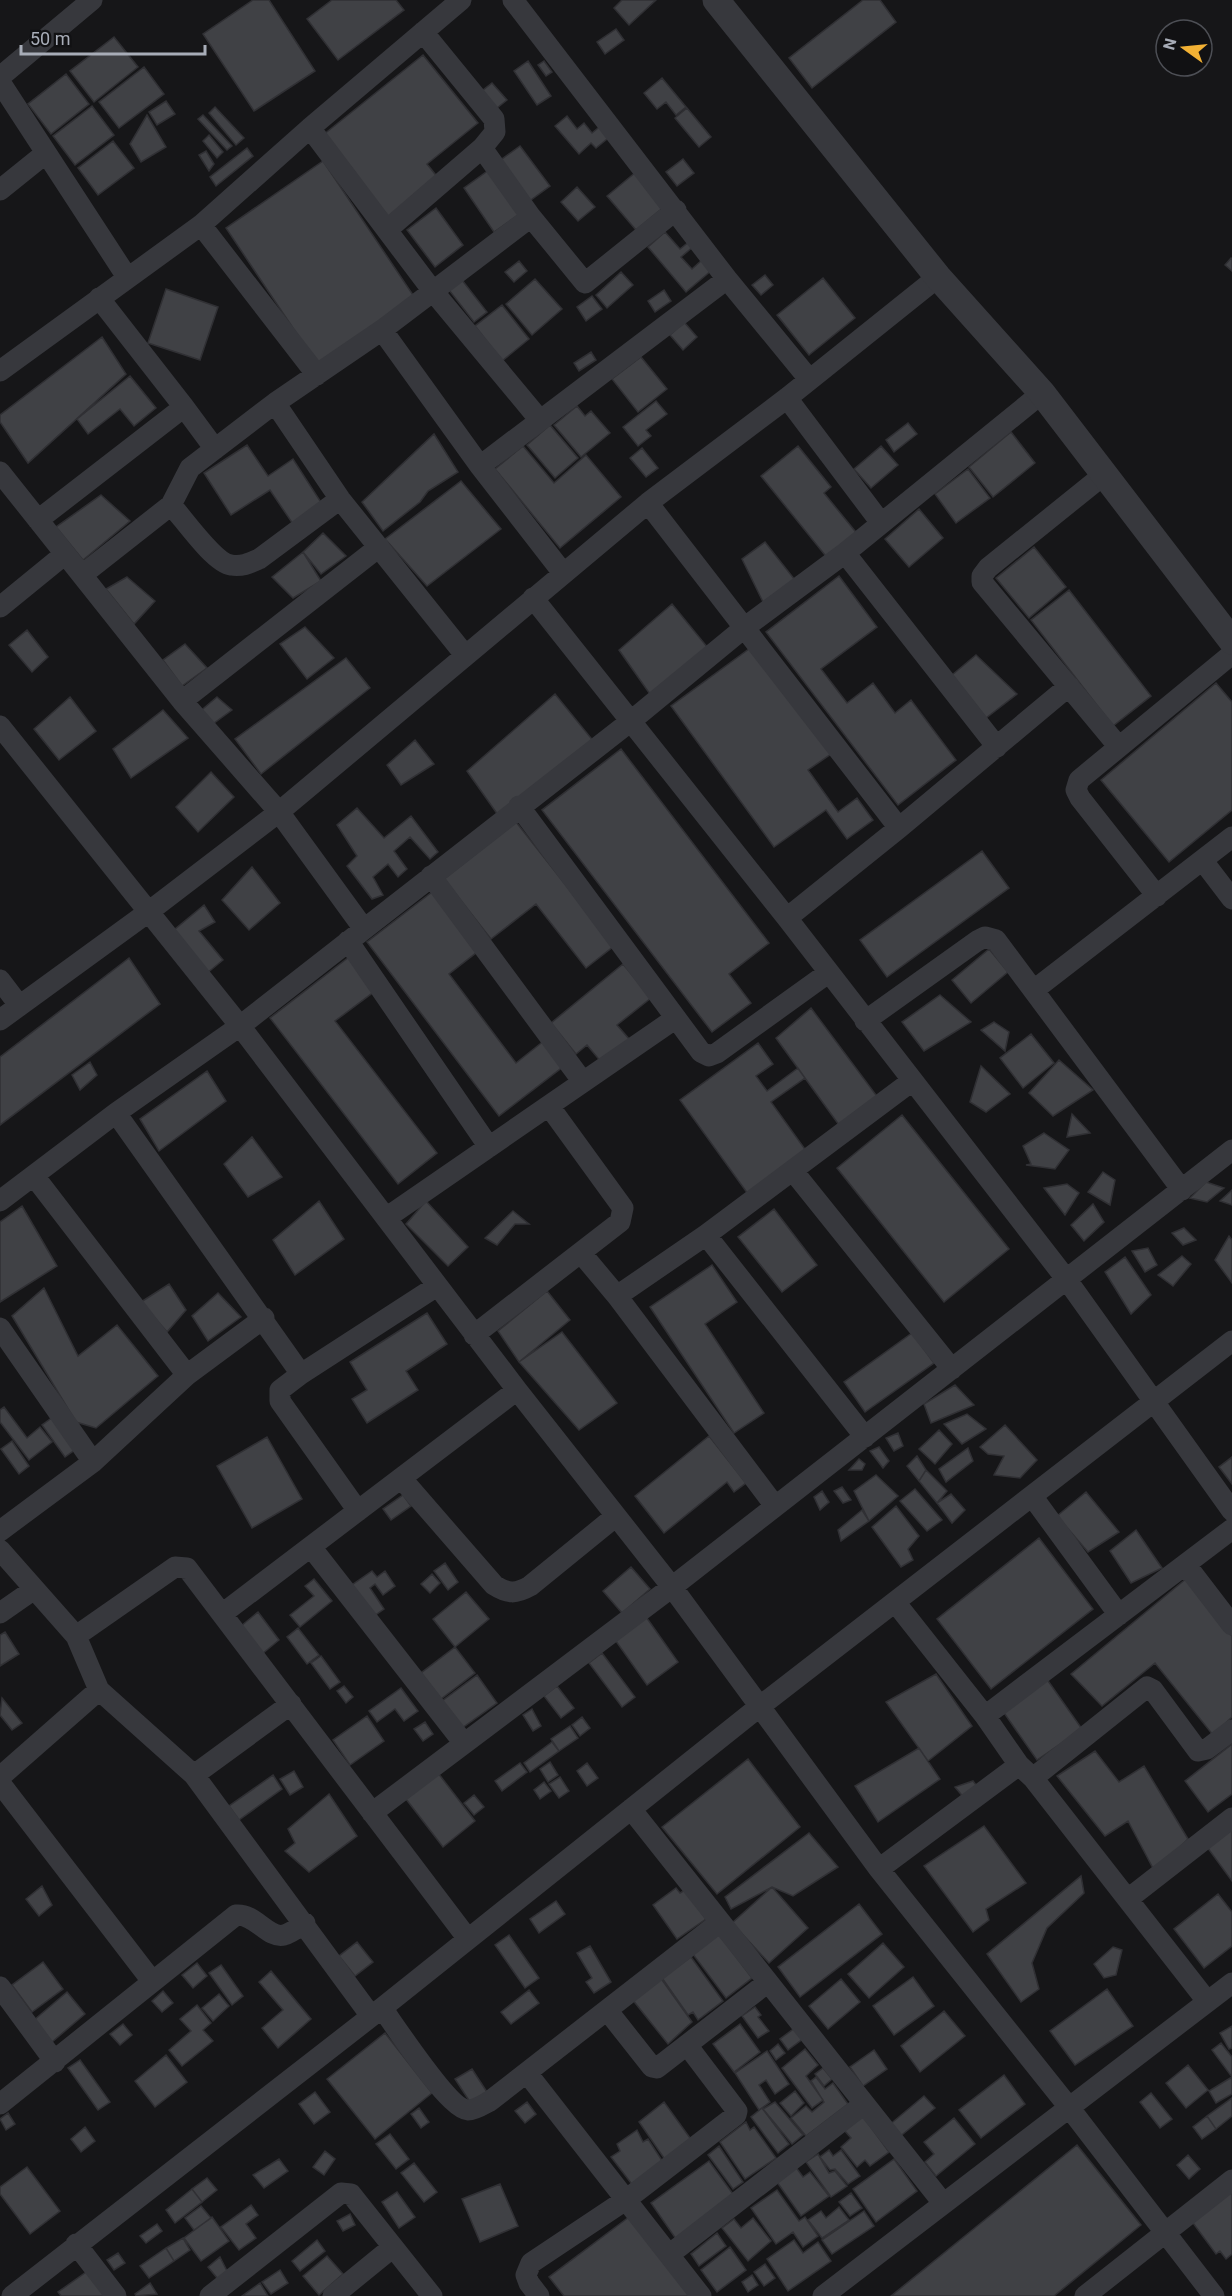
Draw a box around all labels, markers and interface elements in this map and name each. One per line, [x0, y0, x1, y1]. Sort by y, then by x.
scale bar [21, 18, 206, 56]
north arrow [1154, 18, 1214, 78]
text: 50 m [30, 28, 70, 49]
text: N [1159, 36, 1181, 52]

